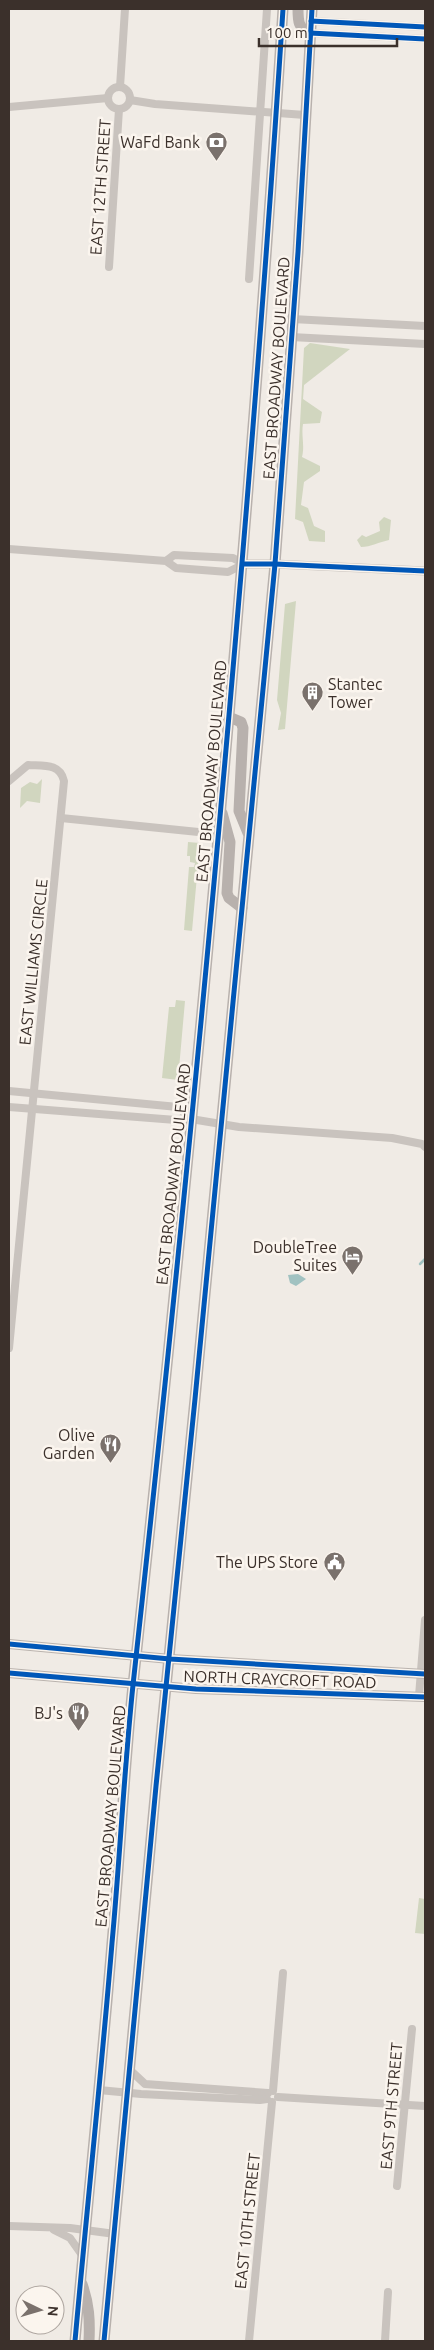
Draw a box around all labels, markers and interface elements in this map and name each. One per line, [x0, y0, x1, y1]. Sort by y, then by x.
scale bar [259, 15, 396, 47]
text: 100 m [266, 24, 308, 41]
street label: EAST 12TH STREET [86, 118, 114, 256]
bank icon: WaFd Bank [204, 130, 228, 161]
place label: WaFd Bank [120, 133, 200, 151]
street label: EAST BROADWAY BOULEVARD [259, 256, 293, 480]
street label: EAST BROADWAY BOULEVARD [192, 659, 230, 883]
place label: Stantec Tower [328, 675, 383, 711]
building icon: Stantec Tower [300, 681, 324, 712]
street label: EAST WILLIAMS CIRCLE [15, 878, 51, 1046]
street label: EAST BROADWAY BOULEVARD [152, 1062, 194, 1286]
place label: DoubleTree Suites [253, 1238, 337, 1274]
hotel icon: DoubleTree Suites [341, 1244, 365, 1275]
place label: Olive Garden [43, 1426, 95, 1462]
restaurant icon: Olive Garden [99, 1432, 123, 1463]
public building icon: The UPS Store [322, 1550, 346, 1581]
place label: The UPS Store [216, 1553, 318, 1571]
street label: NORTH CRAYCROFT ROAD [183, 1667, 377, 1691]
restaurant icon: BJ's [67, 1701, 91, 1732]
place label: BJ's [34, 1704, 63, 1722]
street label: EAST BROADWAY BOULEVARD [91, 1704, 129, 1928]
street label: EAST 9TH STREET [376, 2042, 406, 2170]
street label: EAST 10TH STREET [231, 2152, 263, 2290]
north arrow [15, 2285, 65, 2335]
text: N [45, 2305, 61, 2317]

